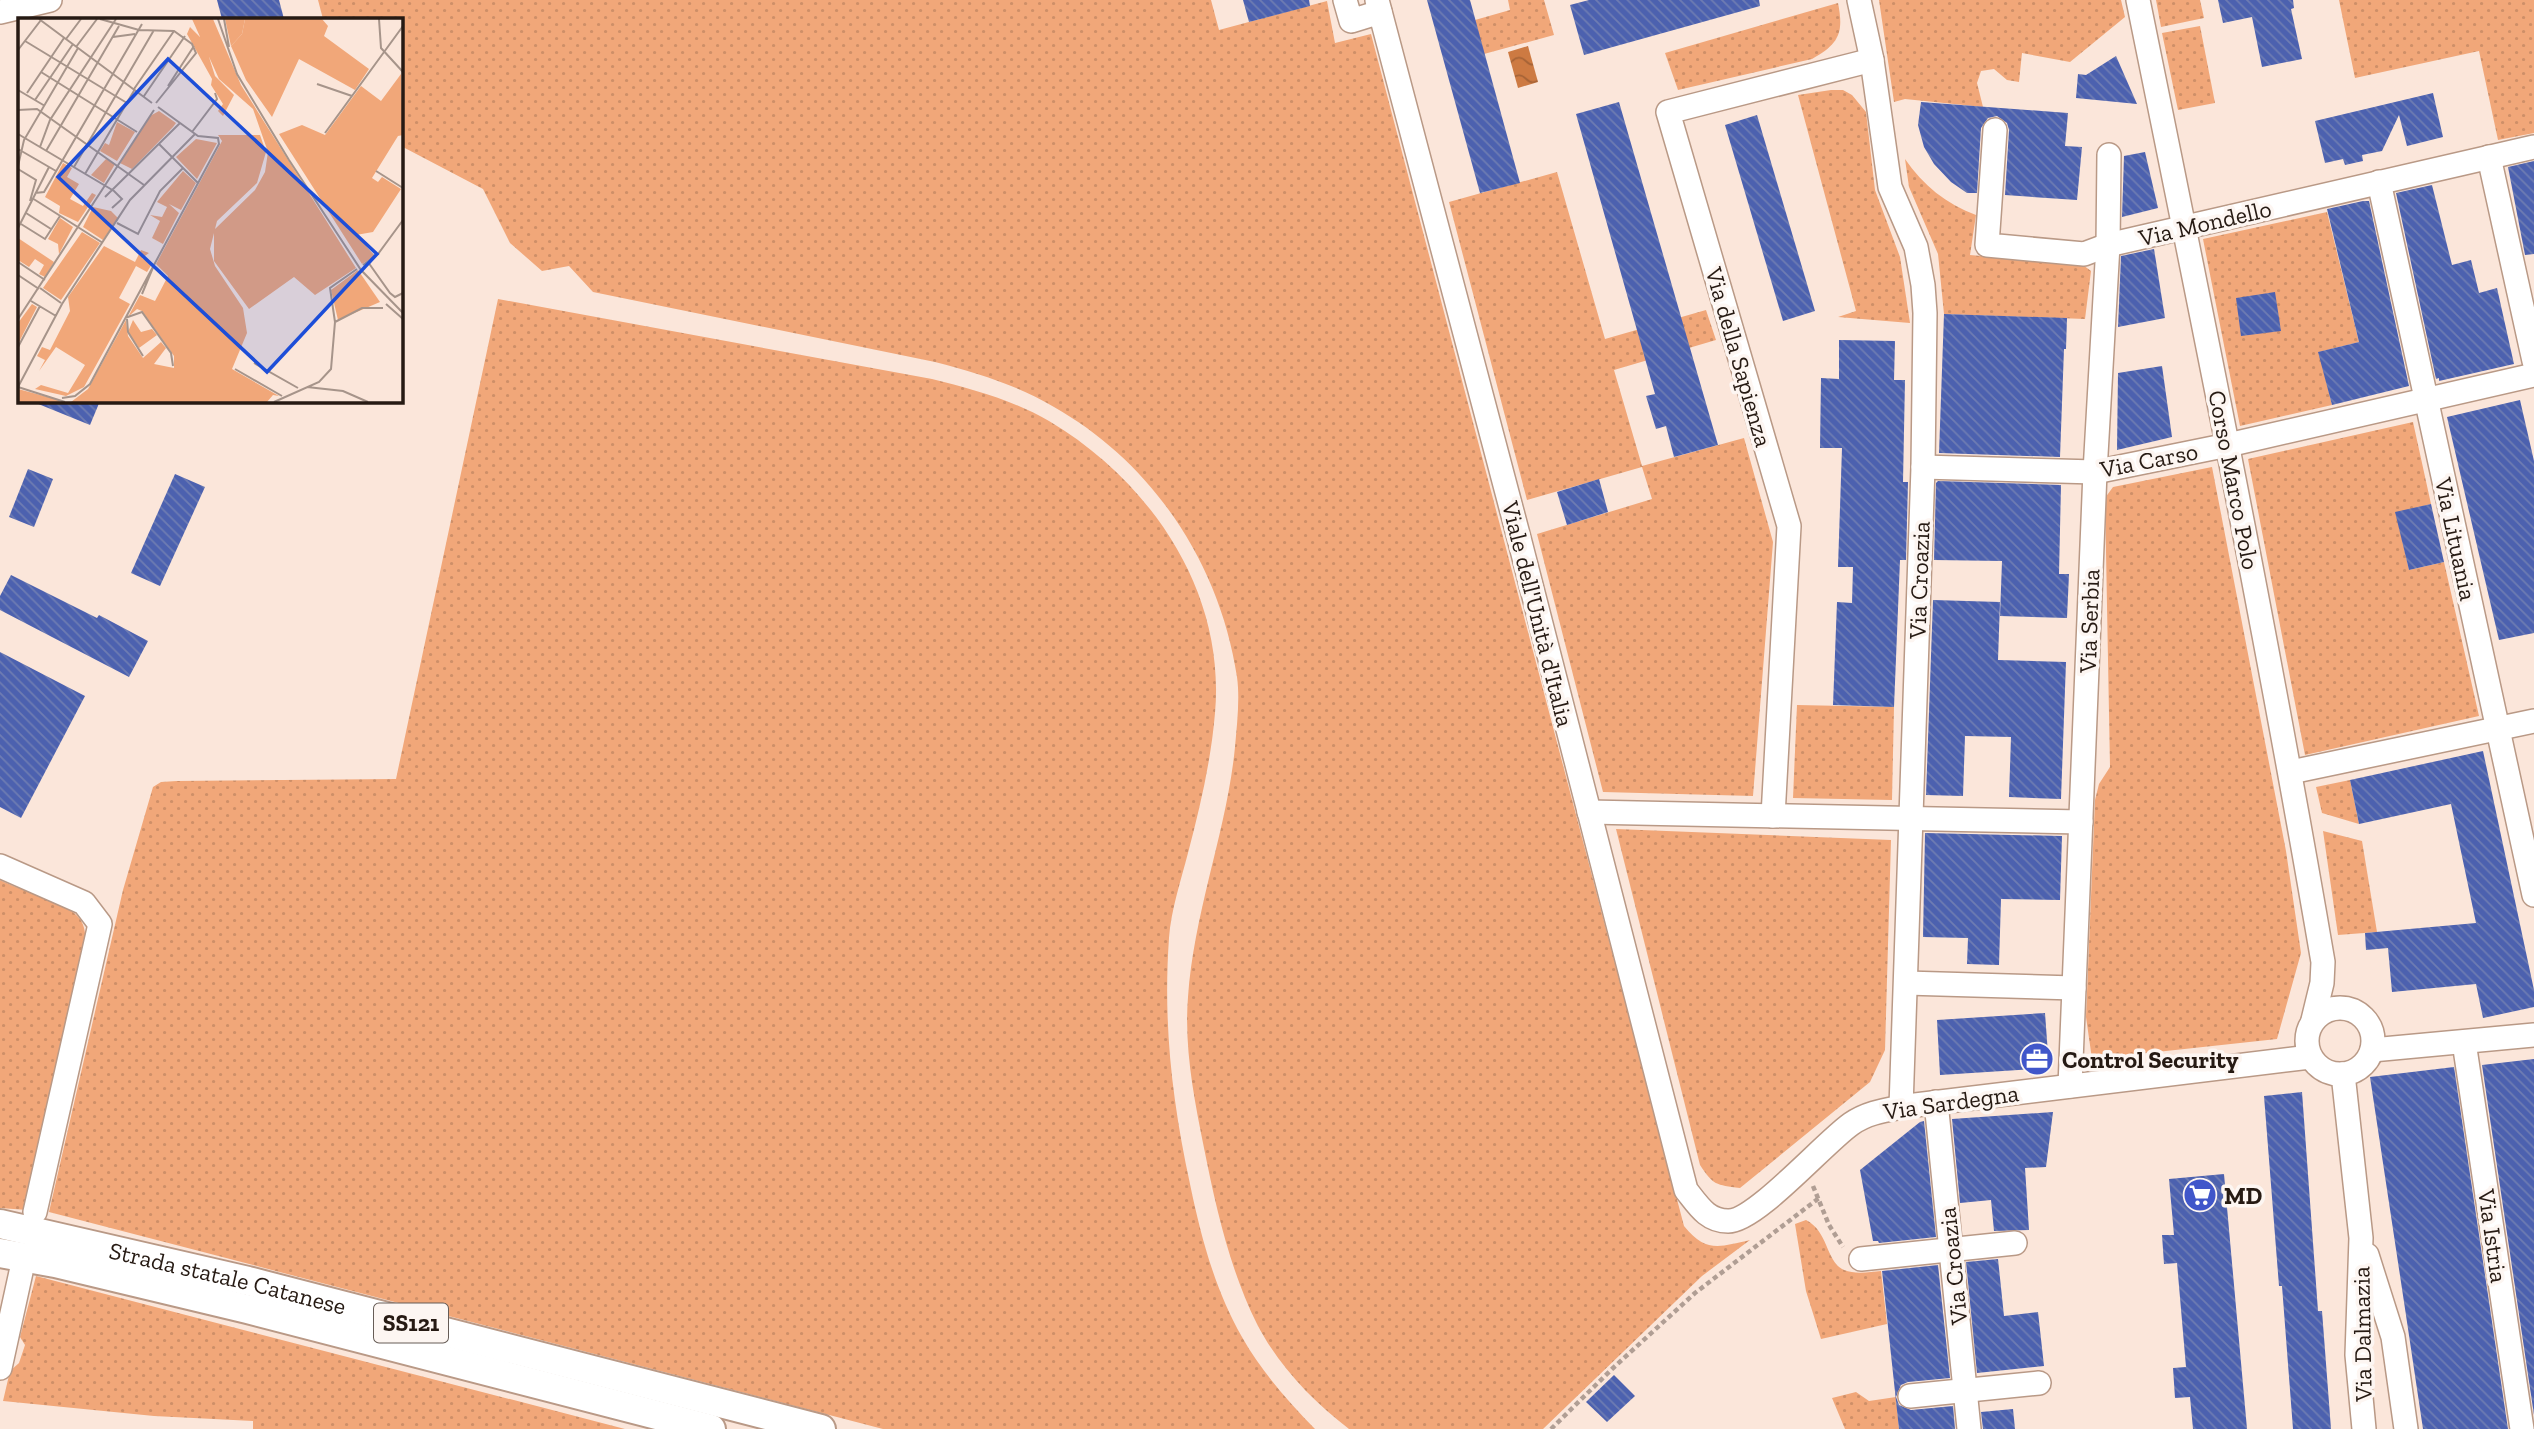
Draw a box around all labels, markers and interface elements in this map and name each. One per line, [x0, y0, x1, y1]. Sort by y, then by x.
inset map [18, 18, 402, 402]
street label: Via Mondello [2135, 194, 2274, 253]
street label: Via della Sapienza [1699, 263, 1779, 450]
street label: Corso Marco Polo [2202, 388, 2266, 572]
street label: Via Carso [2097, 436, 2200, 484]
street label: Via Lituania [2429, 474, 2483, 603]
street label: Viale dell'Unità d'Italia [1496, 497, 1580, 730]
street label: Via Croazia [1902, 520, 1936, 640]
street label: Via Serbia [2073, 568, 2105, 675]
office icon: Control Security [2018, 1040, 2056, 1078]
place label: Control Security [2062, 1045, 2239, 1074]
street label: Via Sardegna [1881, 1078, 2021, 1126]
supermarket icon: MD [2181, 1176, 2219, 1214]
place label: MD [2224, 1181, 2263, 1210]
street label: Via Istria [2472, 1186, 2514, 1285]
street label: Via Croazia [1932, 1206, 1974, 1327]
street label: Strada statale Catanese [107, 1235, 349, 1320]
street label: Via Dalmazia [2346, 1266, 2378, 1403]
road number: SS121 [374, 1304, 448, 1342]

